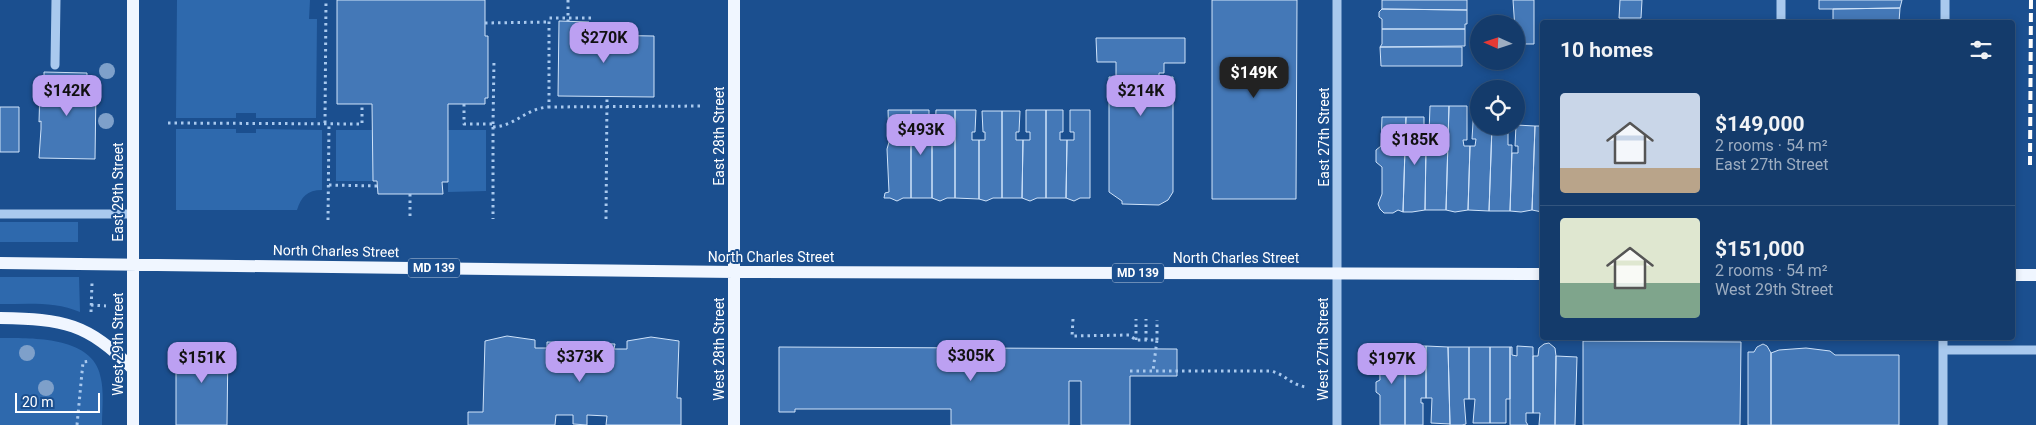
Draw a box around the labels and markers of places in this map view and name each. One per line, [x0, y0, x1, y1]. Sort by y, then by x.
pin: $270K [569, 22, 639, 64]
pin: $149K [1219, 56, 1289, 99]
pin: $142K [32, 74, 102, 117]
pin: $214K [1106, 74, 1176, 117]
pin: $493K [886, 114, 956, 156]
pin: $185K [1380, 124, 1450, 166]
pin: $373K [545, 340, 615, 383]
pin: $305K [936, 340, 1006, 382]
pin: $151K [167, 342, 237, 384]
pin: $197K [1357, 342, 1427, 385]

